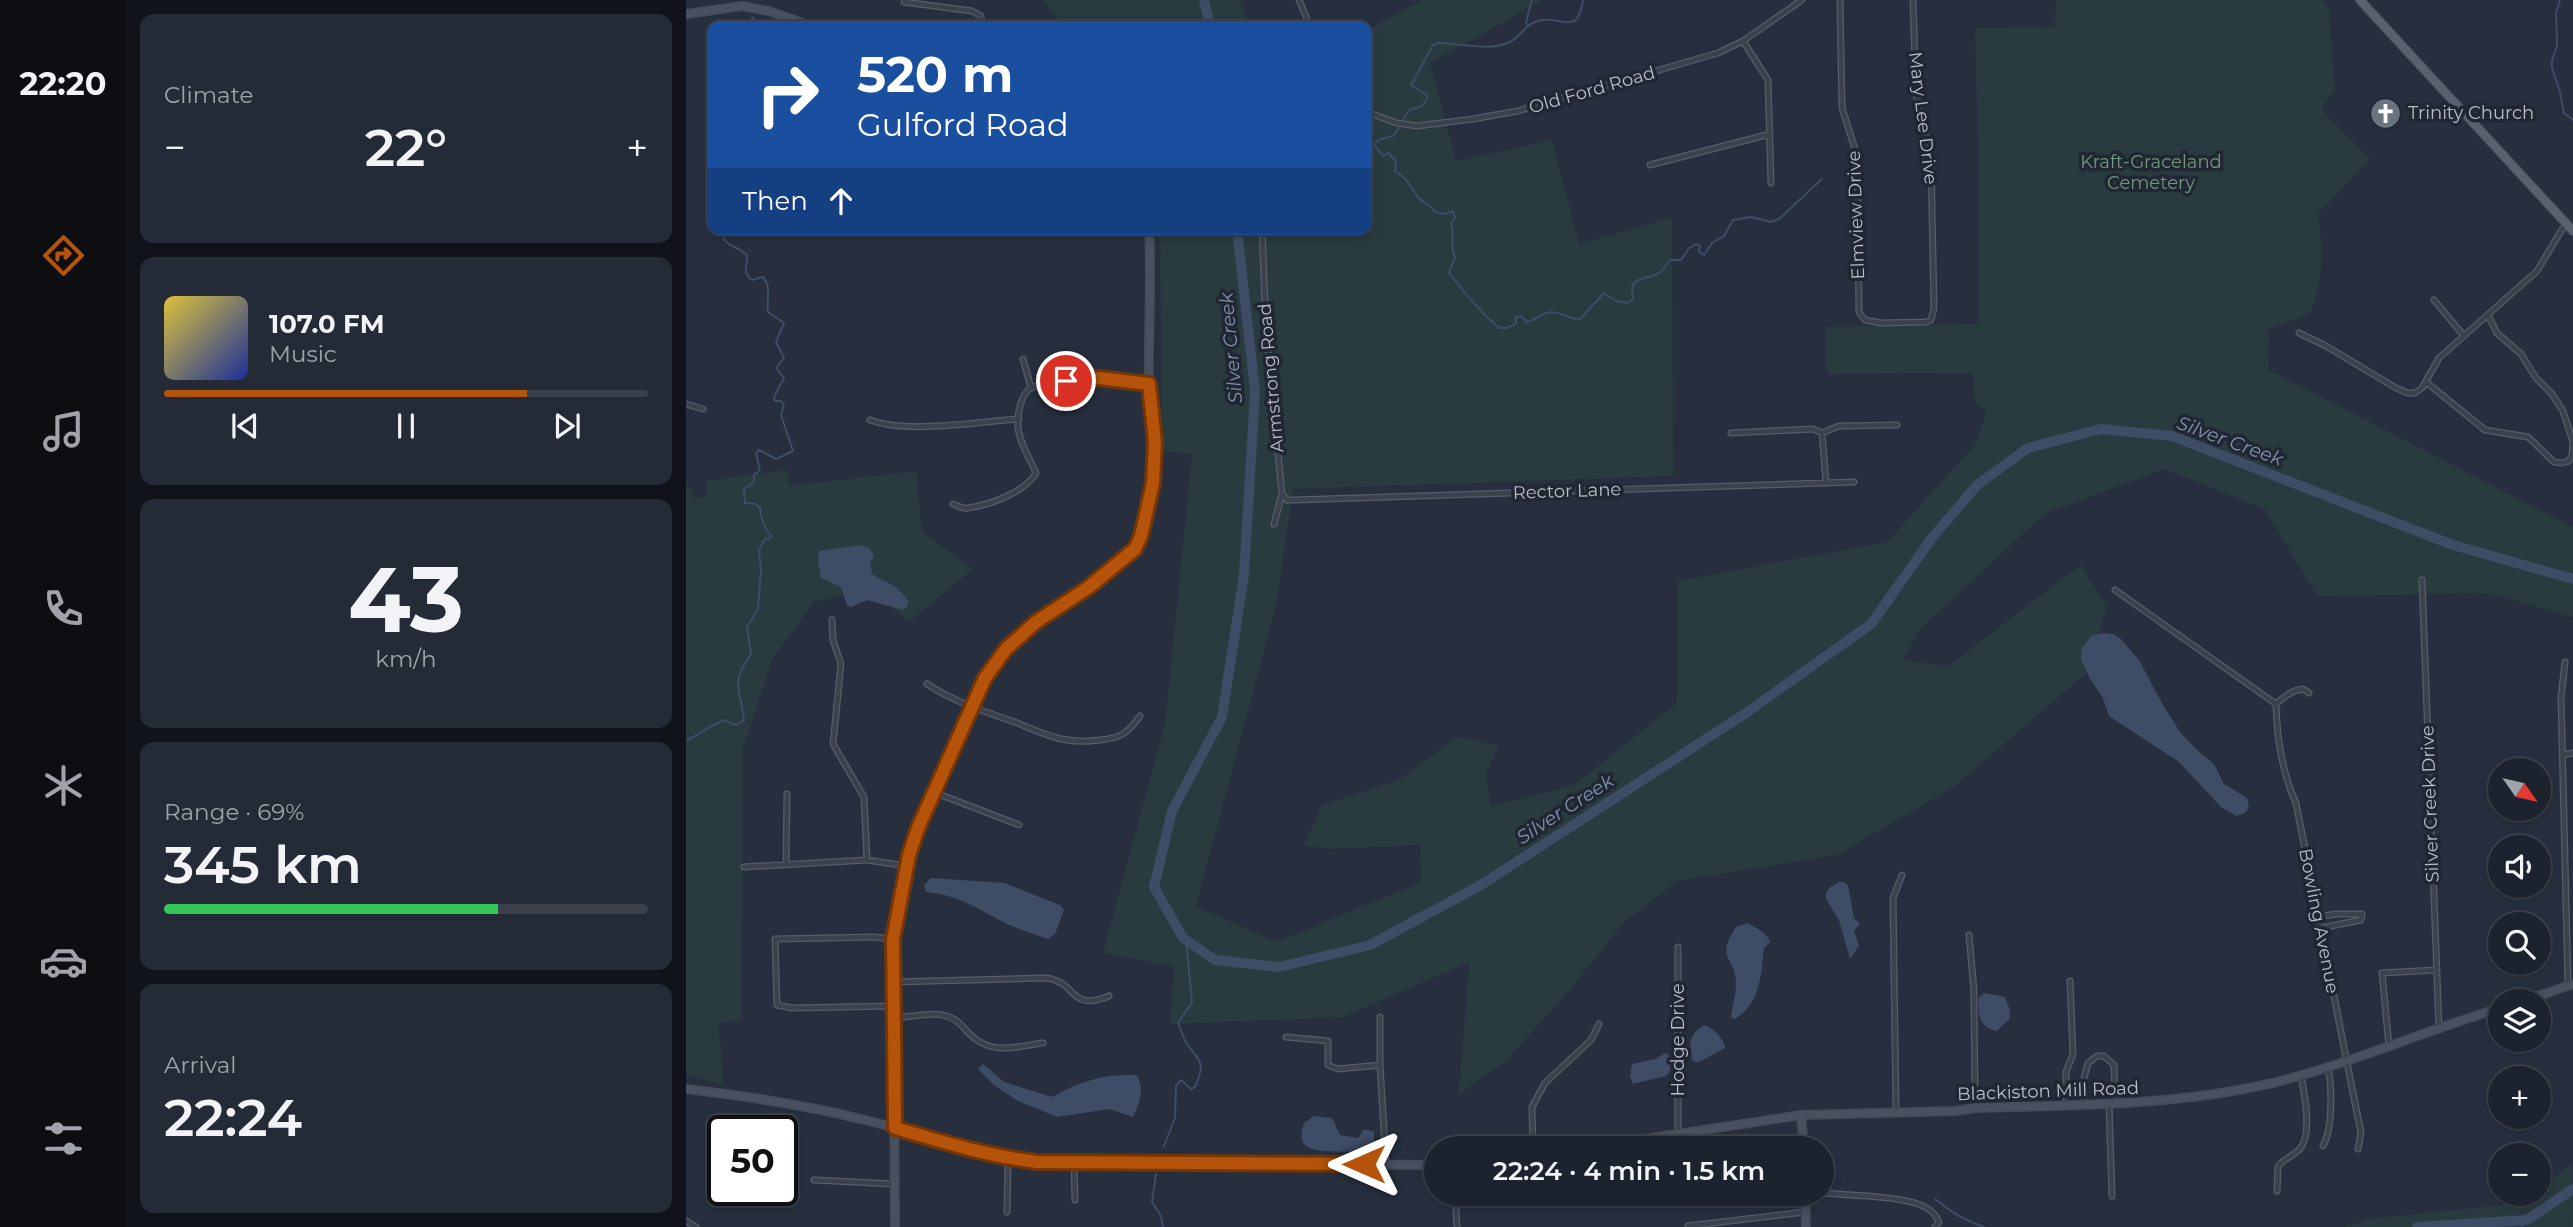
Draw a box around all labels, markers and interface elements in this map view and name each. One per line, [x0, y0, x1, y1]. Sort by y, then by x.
text: 520 m [857, 45, 1013, 104]
icon: right [742, 49, 833, 140]
street label: Mary Lee Drive [1904, 50, 1942, 186]
street label: Old Ford Road [1526, 61, 1658, 119]
text: 22:20 [20, 64, 106, 103]
text: Climate [164, 81, 253, 109]
church icon: Trinity Church [2368, 96, 2402, 130]
place label: Trinity Church [2408, 102, 2534, 124]
text: Gulford Road [857, 105, 1069, 144]
text: 22° [365, 116, 447, 179]
text: − [164, 124, 186, 171]
text: + [626, 124, 648, 171]
street label: Elmview Drive [1843, 150, 1869, 280]
park label: Kraft-Graceland Cemetery [2080, 151, 2222, 194]
icon: ahead [822, 182, 860, 220]
text: Then [742, 185, 808, 217]
icon: directions [39, 231, 88, 280]
water label: Silver Creek [1215, 291, 1247, 404]
street label: Armstrong Road [1254, 302, 1288, 454]
text: 107.0 FM [269, 308, 385, 340]
text: Music [269, 340, 337, 368]
pin [1036, 351, 1096, 411]
icon: arrive [1047, 362, 1085, 400]
icon: music [39, 407, 88, 456]
icon: previous [226, 407, 264, 445]
icon: pause [387, 407, 425, 445]
icon: next [548, 407, 586, 445]
water label: Silver Creek [2174, 411, 2287, 471]
street label: Rector Lane [1512, 478, 1622, 504]
text: 43 [348, 544, 464, 655]
icon: phone [39, 584, 88, 633]
text: km/h [375, 645, 437, 673]
street label: Silver Creek Drive [2416, 725, 2444, 883]
north arrow [2488, 758, 2552, 821]
map controls [2488, 758, 2551, 1206]
icon: climate [39, 761, 88, 810]
water label: Silver Creek [1512, 769, 1619, 849]
text: Range · 69% [164, 798, 304, 826]
text: 345 km [164, 833, 362, 896]
button: sound [2488, 835, 2551, 898]
street label: Bowling Avenue [2294, 847, 2344, 995]
button: search [2488, 912, 2551, 975]
icon: car [39, 937, 88, 986]
street label: Hodge Drive [1667, 983, 1689, 1097]
button: layers [2488, 989, 2551, 1052]
text: Arrival [164, 1051, 237, 1079]
button: + [2488, 1066, 2551, 1129]
street label: Blackiston Mill Road [1957, 1077, 2139, 1105]
text: 22:24 [164, 1086, 302, 1149]
icon: filters [39, 1114, 88, 1163]
speed limit sign: 50 [707, 1115, 798, 1206]
position arrow [1327, 1127, 1401, 1201]
button: − [2488, 1143, 2551, 1206]
text: 22:24 · 4 min · 1.5 km [1493, 1155, 1765, 1187]

